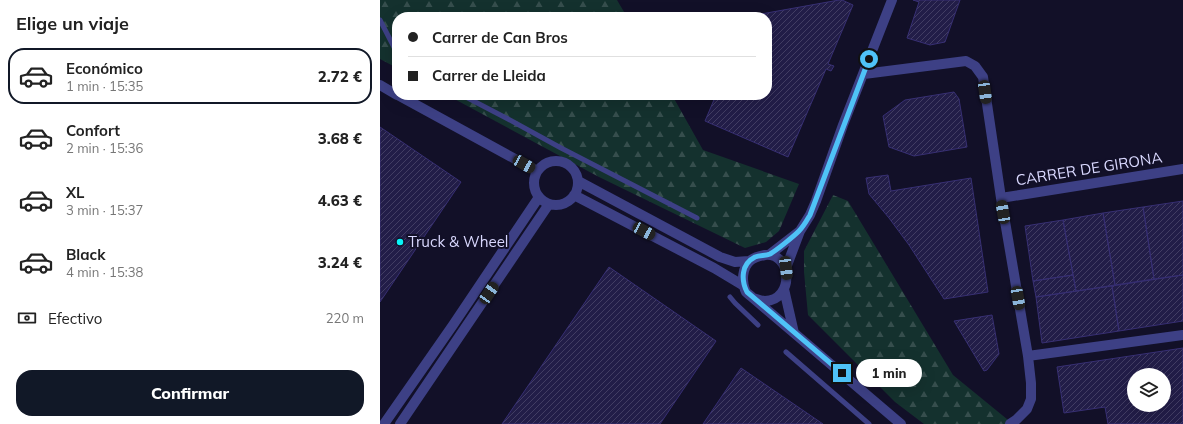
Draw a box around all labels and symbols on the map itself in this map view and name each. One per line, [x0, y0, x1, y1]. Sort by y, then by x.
route start [860, 50, 878, 68]
car [977, 79, 993, 105]
street label: CARRER DE GIRONA [1014, 148, 1163, 189]
car [511, 153, 537, 175]
car [995, 199, 1011, 225]
car [631, 220, 657, 242]
place label: Truck & Wheel [408, 232, 508, 251]
marker: Truck & Wheel [395, 237, 405, 247]
car [779, 255, 793, 281]
car [477, 280, 501, 306]
car [1010, 285, 1026, 311]
callout: 1 min [856, 359, 922, 387]
route end [833, 364, 851, 382]

